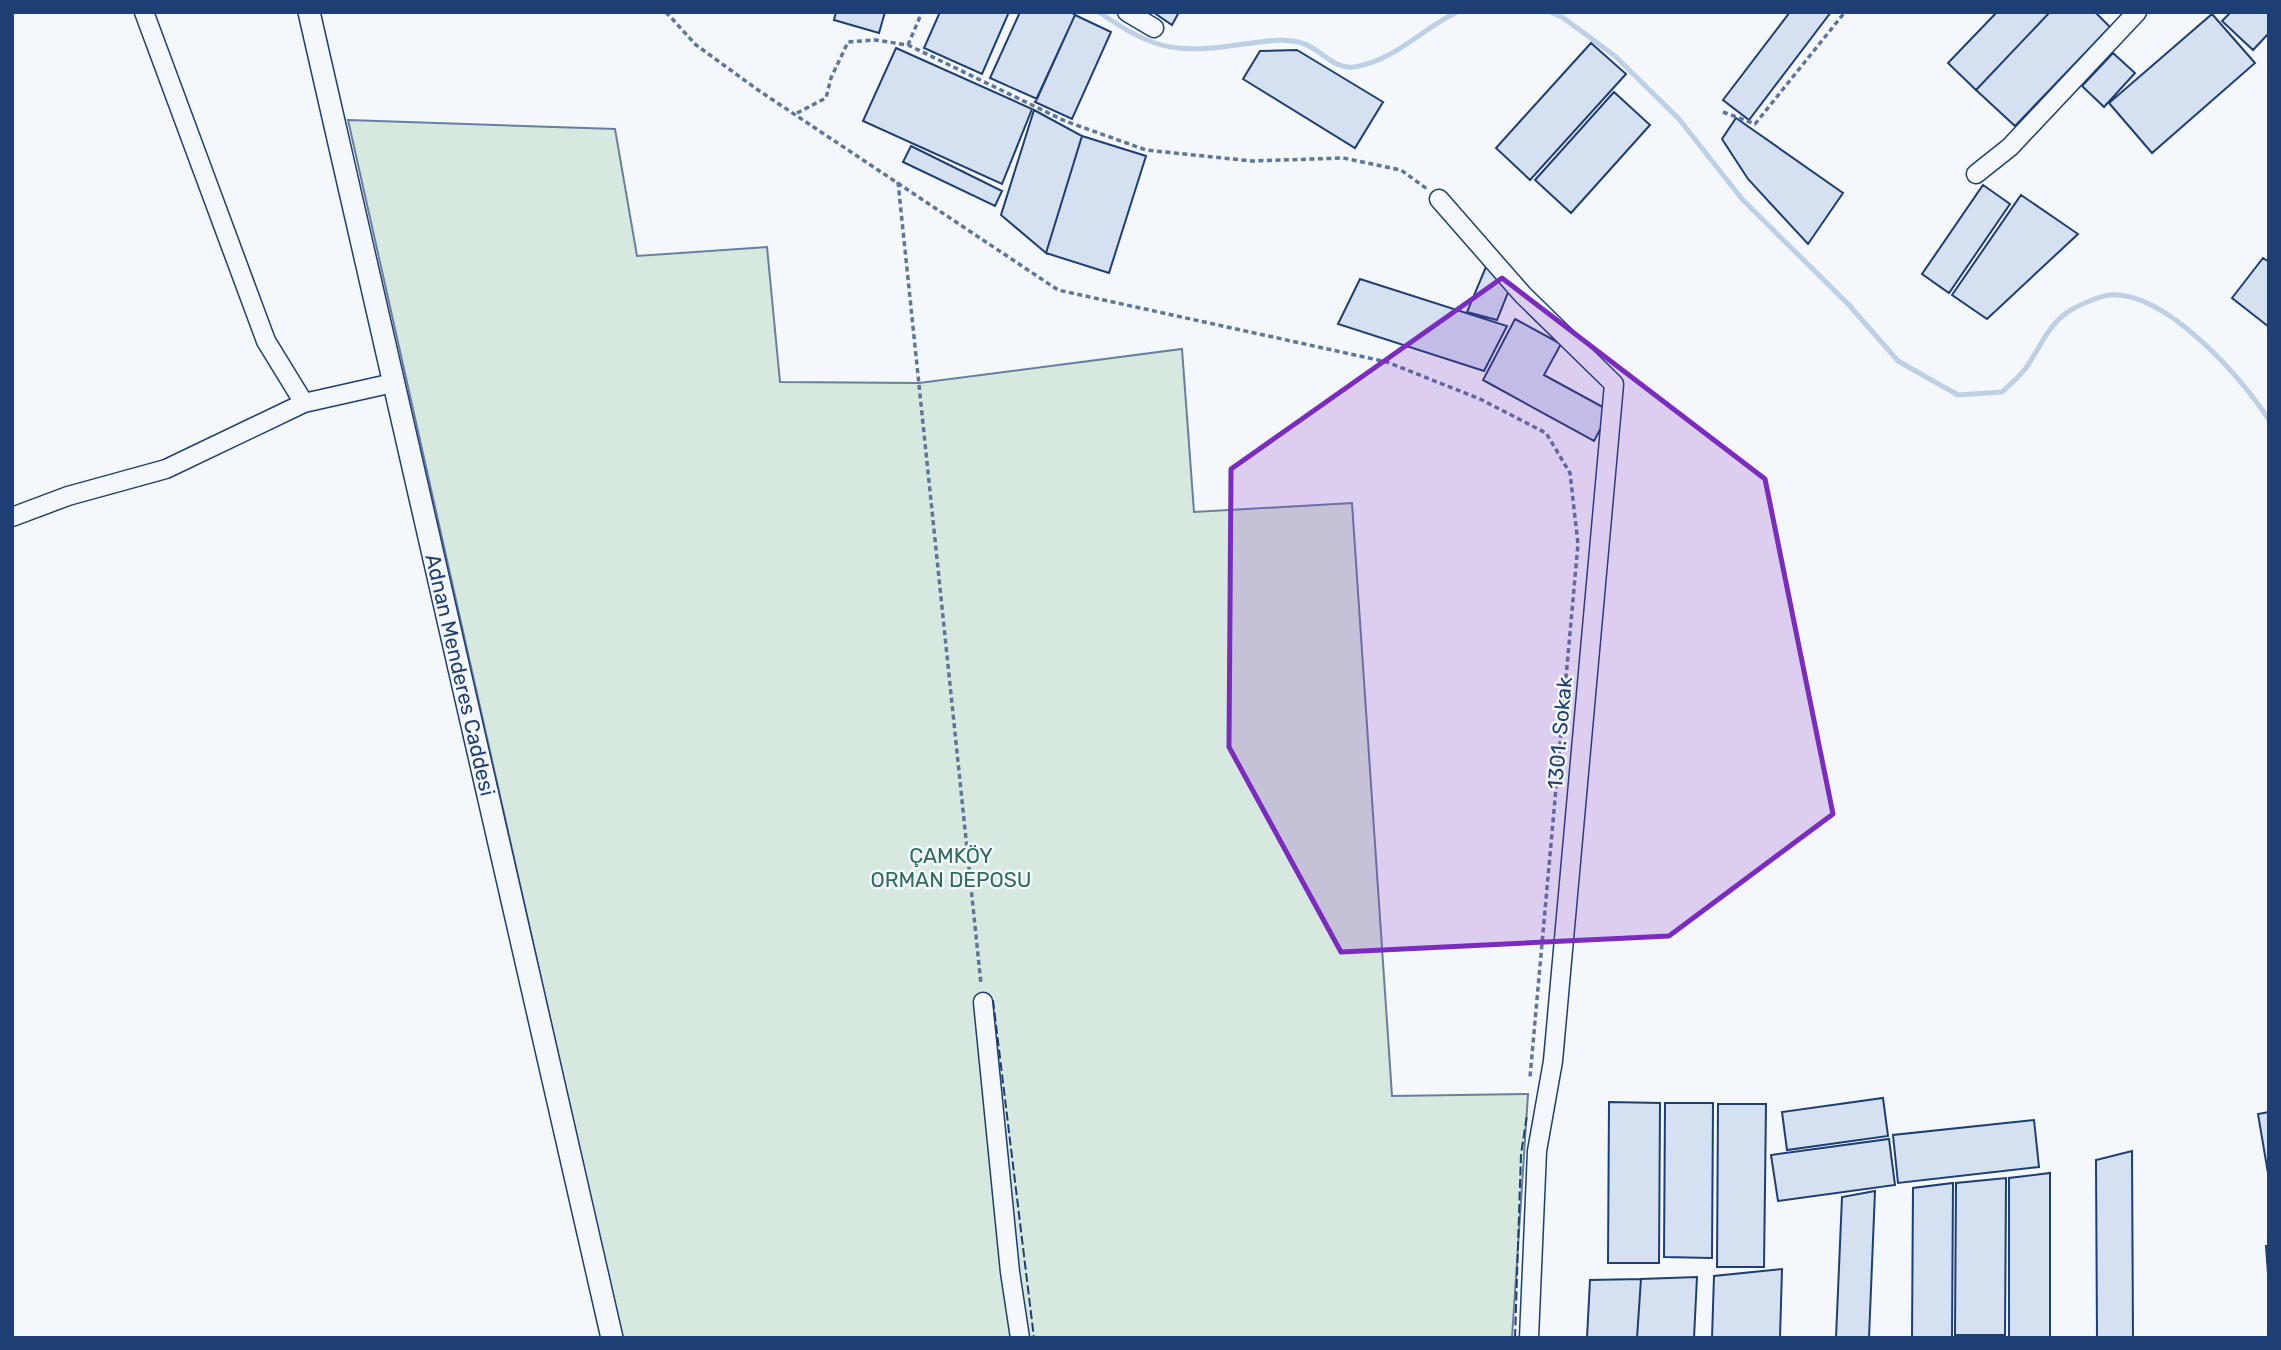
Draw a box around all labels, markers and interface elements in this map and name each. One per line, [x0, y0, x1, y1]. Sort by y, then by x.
street label: Adnan Menderes Caddesi [420, 551, 501, 798]
street label: 1301. Sokak [1542, 676, 1577, 790]
park label: ÇAMKÖY ORMAN DEPOSU [870, 843, 1032, 892]

